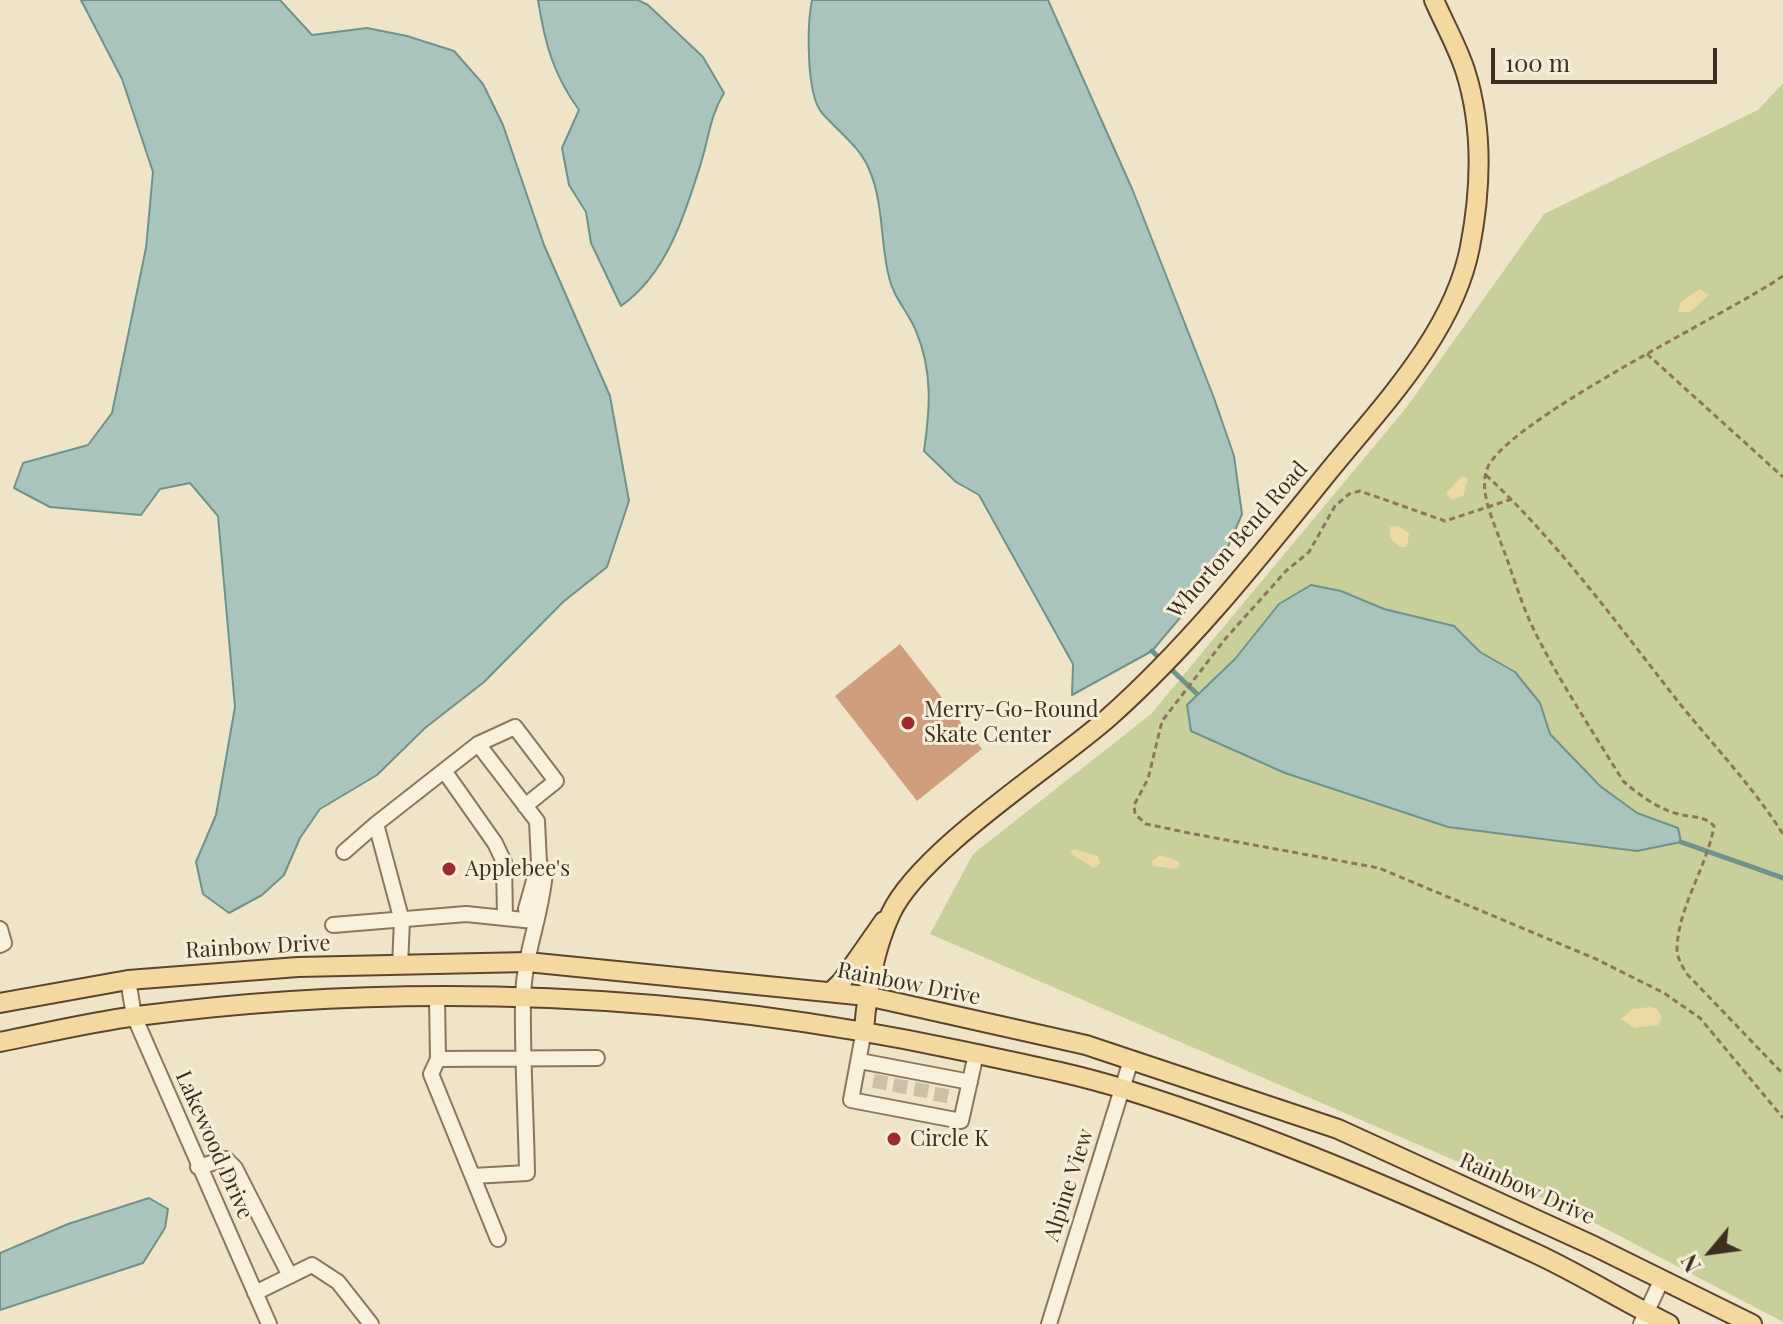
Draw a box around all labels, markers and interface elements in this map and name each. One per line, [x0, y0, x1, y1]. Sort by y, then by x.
scale bar [1495, 32, 1721, 82]
text: 100 m [1505, 46, 1570, 78]
street label: Whorton Bend Road [1163, 456, 1313, 624]
place label: Merry-Go-Round Skate Center [924, 697, 1099, 748]
marker: Merry-Go-Round Skate Center [899, 714, 917, 732]
place label: Applebee's [465, 856, 570, 882]
marker: Applebee's [440, 860, 458, 878]
street label: Rainbow Drive [185, 930, 331, 964]
street label: Rainbow Drive [835, 957, 983, 1011]
street label: Lakewood Drive [170, 1067, 258, 1223]
street label: Alpine View [1038, 1125, 1100, 1245]
place label: Circle K [910, 1126, 989, 1152]
marker: Circle K [885, 1130, 903, 1148]
street label: Rainbow Drive [1455, 1147, 1599, 1231]
north arrow [1671, 1212, 1751, 1292]
text: N [1673, 1249, 1707, 1278]

